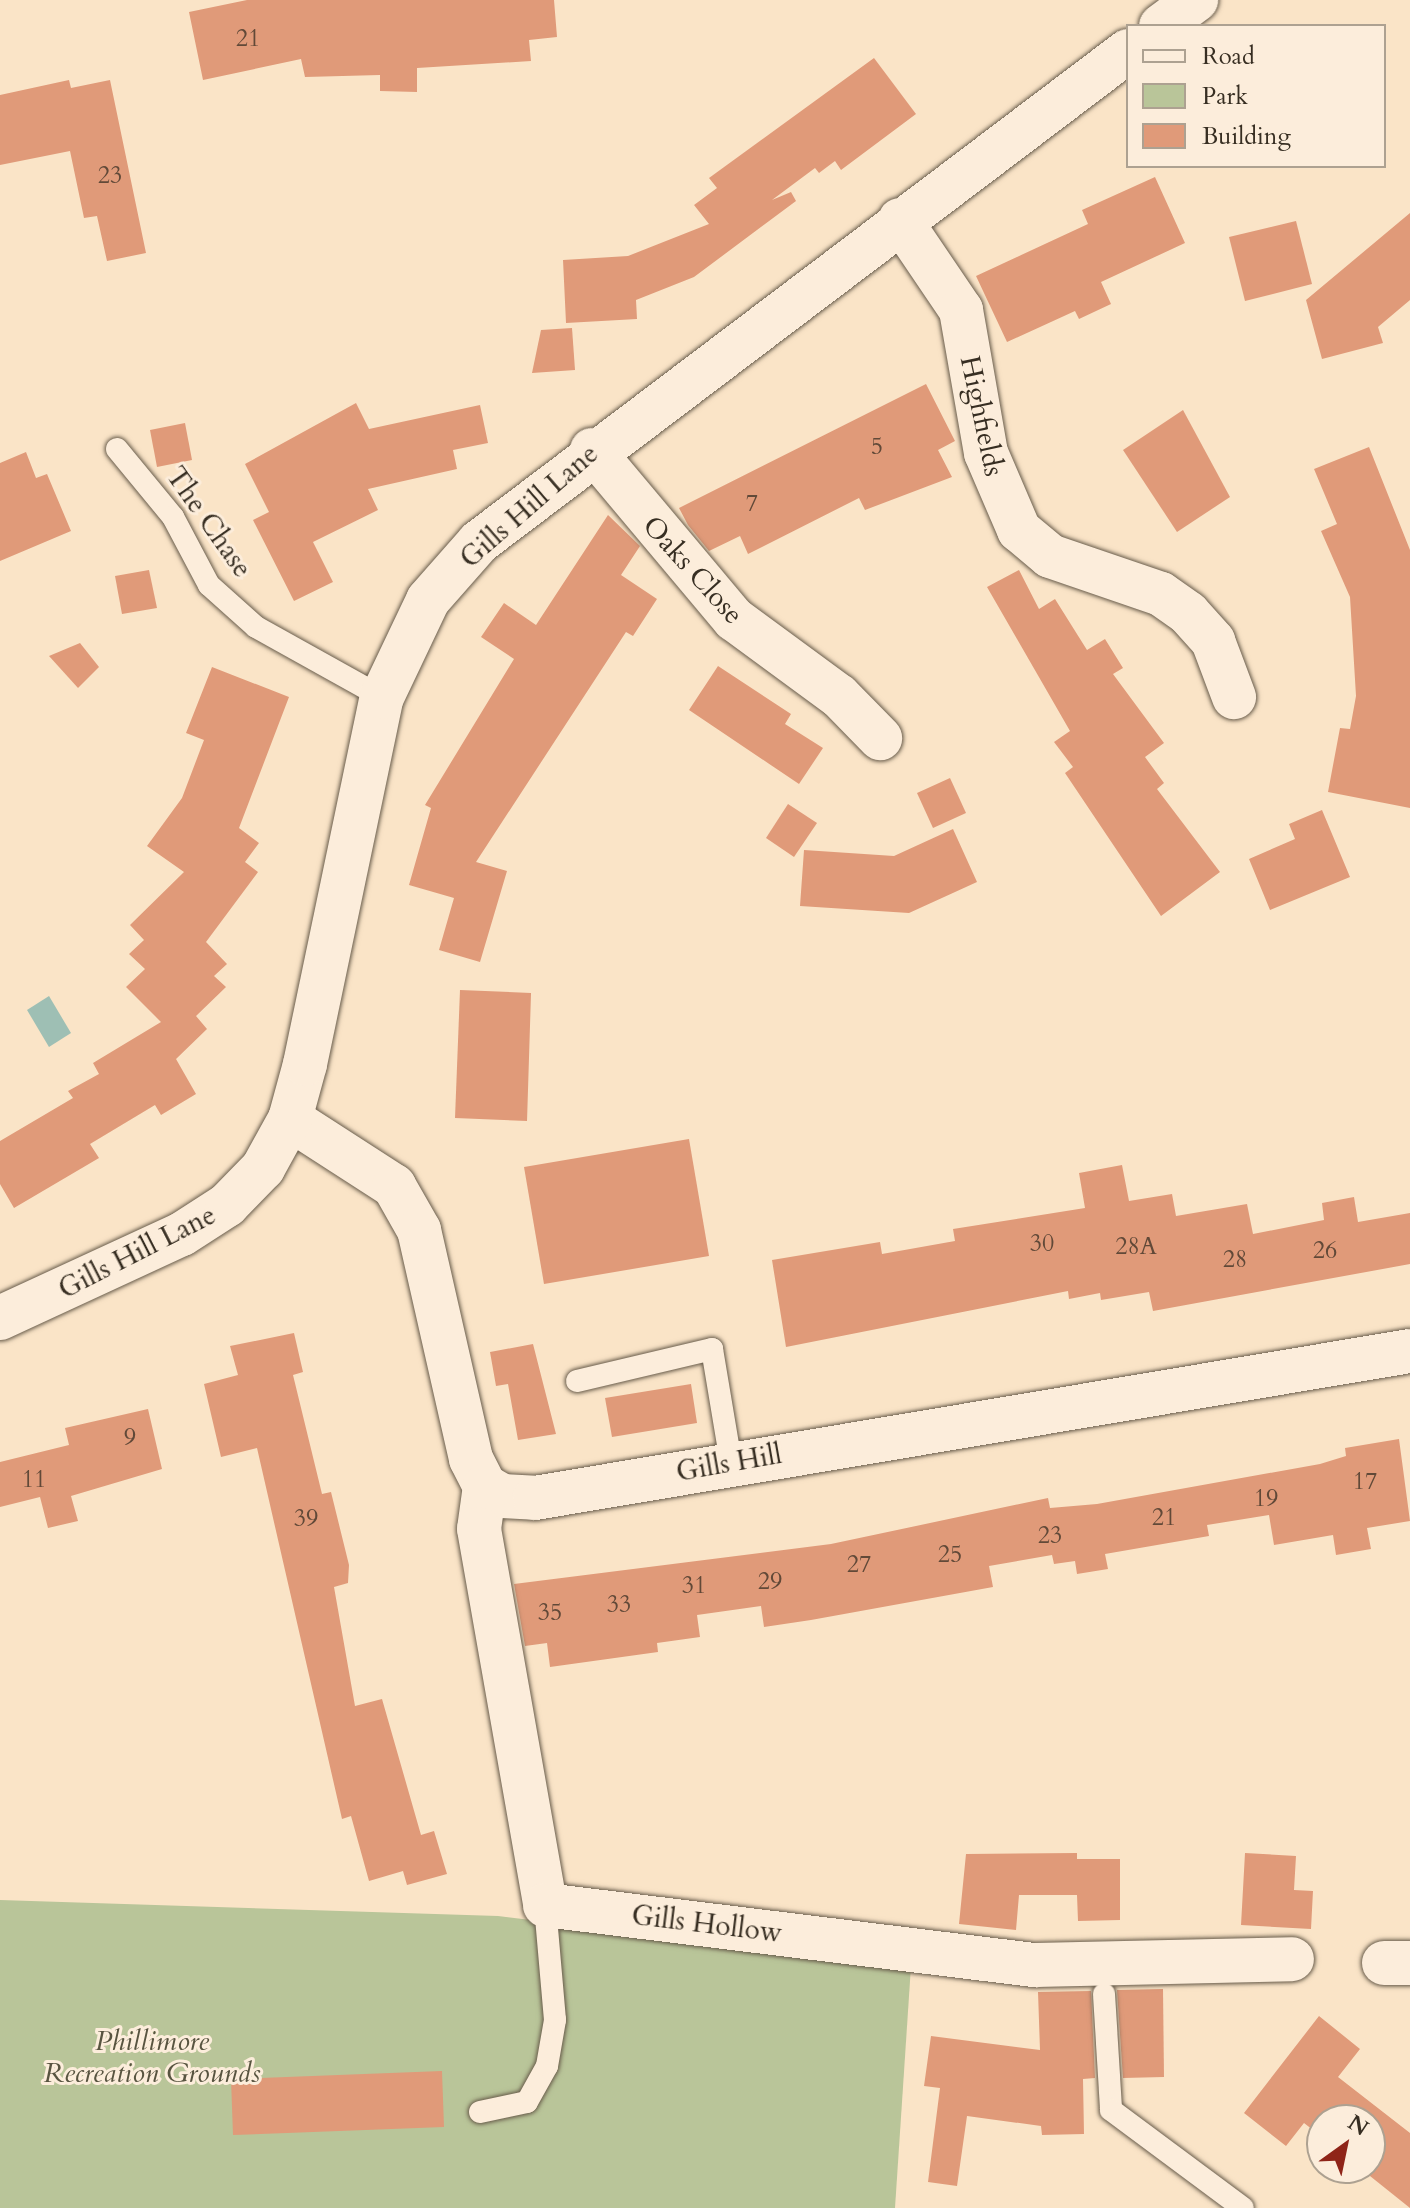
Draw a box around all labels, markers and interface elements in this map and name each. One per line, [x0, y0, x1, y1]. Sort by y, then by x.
legend [1126, 24, 1386, 168]
house number: 21 [236, 25, 260, 53]
text: Road [1202, 40, 1255, 73]
text: Park [1202, 80, 1248, 113]
text: Building [1202, 120, 1291, 153]
house number: 23 [98, 162, 122, 190]
street label: Highfields [953, 353, 1011, 479]
house number: 5 [871, 433, 883, 461]
street label: Gills Hill Lane [453, 437, 605, 575]
street label: The Chase [159, 460, 259, 584]
house number: 7 [746, 490, 758, 518]
street label: Oaks Close [636, 509, 750, 631]
street label: Gills Hill Lane [53, 1198, 221, 1306]
house number: 30 [1030, 1230, 1054, 1258]
house number: 28A [1115, 1233, 1157, 1261]
house number: 26 [1313, 1237, 1337, 1265]
house number: 28 [1223, 1246, 1247, 1274]
house number: 9 [124, 1424, 136, 1452]
street label: Gills Hill [674, 1437, 784, 1489]
house number: 11 [22, 1466, 46, 1494]
house number: 17 [1353, 1468, 1377, 1496]
house number: 19 [1254, 1485, 1278, 1513]
house number: 21 [1152, 1504, 1176, 1532]
house number: 39 [294, 1505, 318, 1533]
house number: 23 [1038, 1522, 1062, 1550]
house number: 25 [938, 1541, 962, 1569]
house number: 27 [847, 1551, 871, 1579]
house number: 29 [758, 1568, 782, 1596]
house number: 31 [682, 1572, 706, 1600]
house number: 33 [607, 1591, 631, 1619]
house number: 35 [538, 1599, 562, 1627]
street label: Gills Hollow [630, 1898, 784, 1950]
park label: Phillimore Recreation Grounds [44, 2024, 260, 2090]
north arrow [1306, 2104, 1386, 2184]
text: N [1342, 2108, 1374, 2143]

